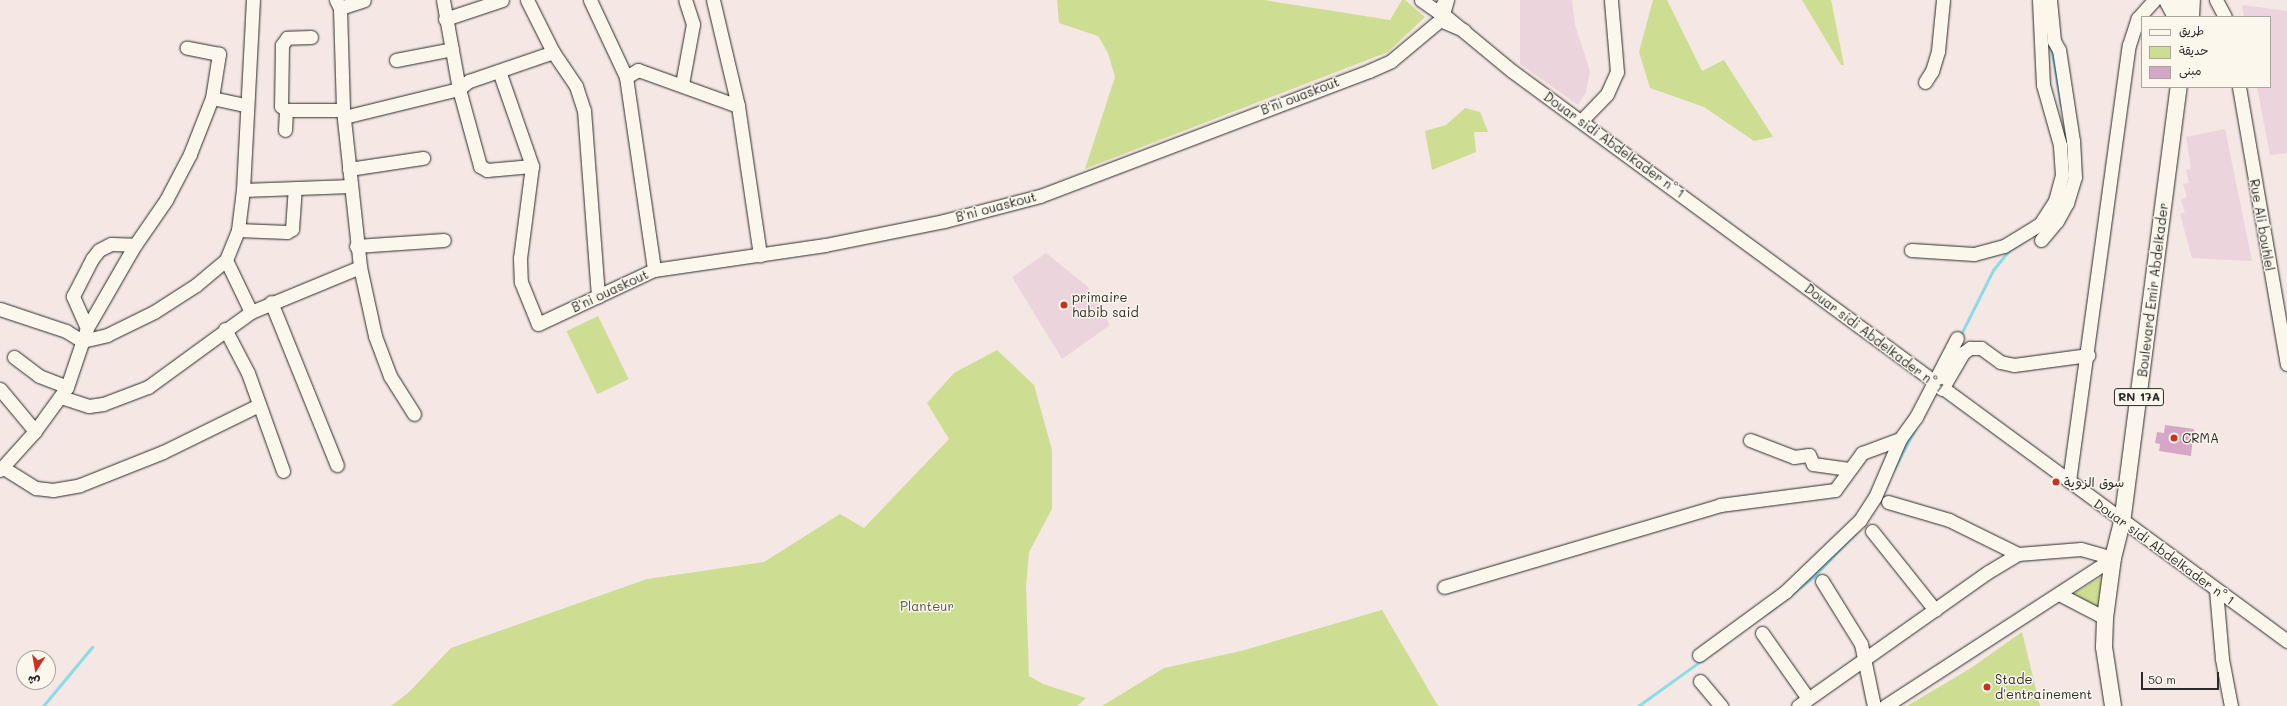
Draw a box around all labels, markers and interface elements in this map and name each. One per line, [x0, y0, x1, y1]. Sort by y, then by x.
legend [2141, 16, 2271, 88]
text: طريق [2179, 22, 2204, 38]
text: حديقة [2179, 42, 2208, 58]
text: مبنى [2179, 62, 2202, 78]
street label: B'ni ouaskout [1258, 74, 1342, 118]
street label: Douar sidi Abdelkader n° 1 [1541, 89, 1687, 201]
street label: Rue Ali bouhlel [2246, 178, 2278, 272]
street label: B'ni ouaskout [954, 189, 1038, 225]
street label: Boulevard Emir Abdelkader [2135, 202, 2171, 378]
street label: B'ni ouaskout [569, 266, 651, 316]
street label: Douar sidi Abdelkader n° 1 [1801, 281, 1947, 395]
place label: primaire habib said [1072, 290, 1139, 321]
marker: primaire habib said [1059, 300, 1069, 310]
road number: RN 17A [2113, 387, 2165, 407]
place label: CRMA [2182, 430, 2219, 446]
marker: CRMA [2169, 433, 2179, 443]
place label: سوق الزوية [2064, 474, 2124, 490]
marker: سوق الزوية [2051, 477, 2061, 487]
street label: Douar sidi Abdelkader n° 1 [2091, 496, 2237, 608]
park label: Planteur [900, 598, 954, 614]
north arrow [16, 650, 56, 690]
scale bar [2143, 664, 2221, 690]
text: 50 m [2148, 671, 2176, 687]
place label: Stade d'entrainement [1995, 672, 2092, 703]
text: ش [26, 673, 41, 690]
marker: Stade d'entrainement [1982, 682, 1992, 692]

